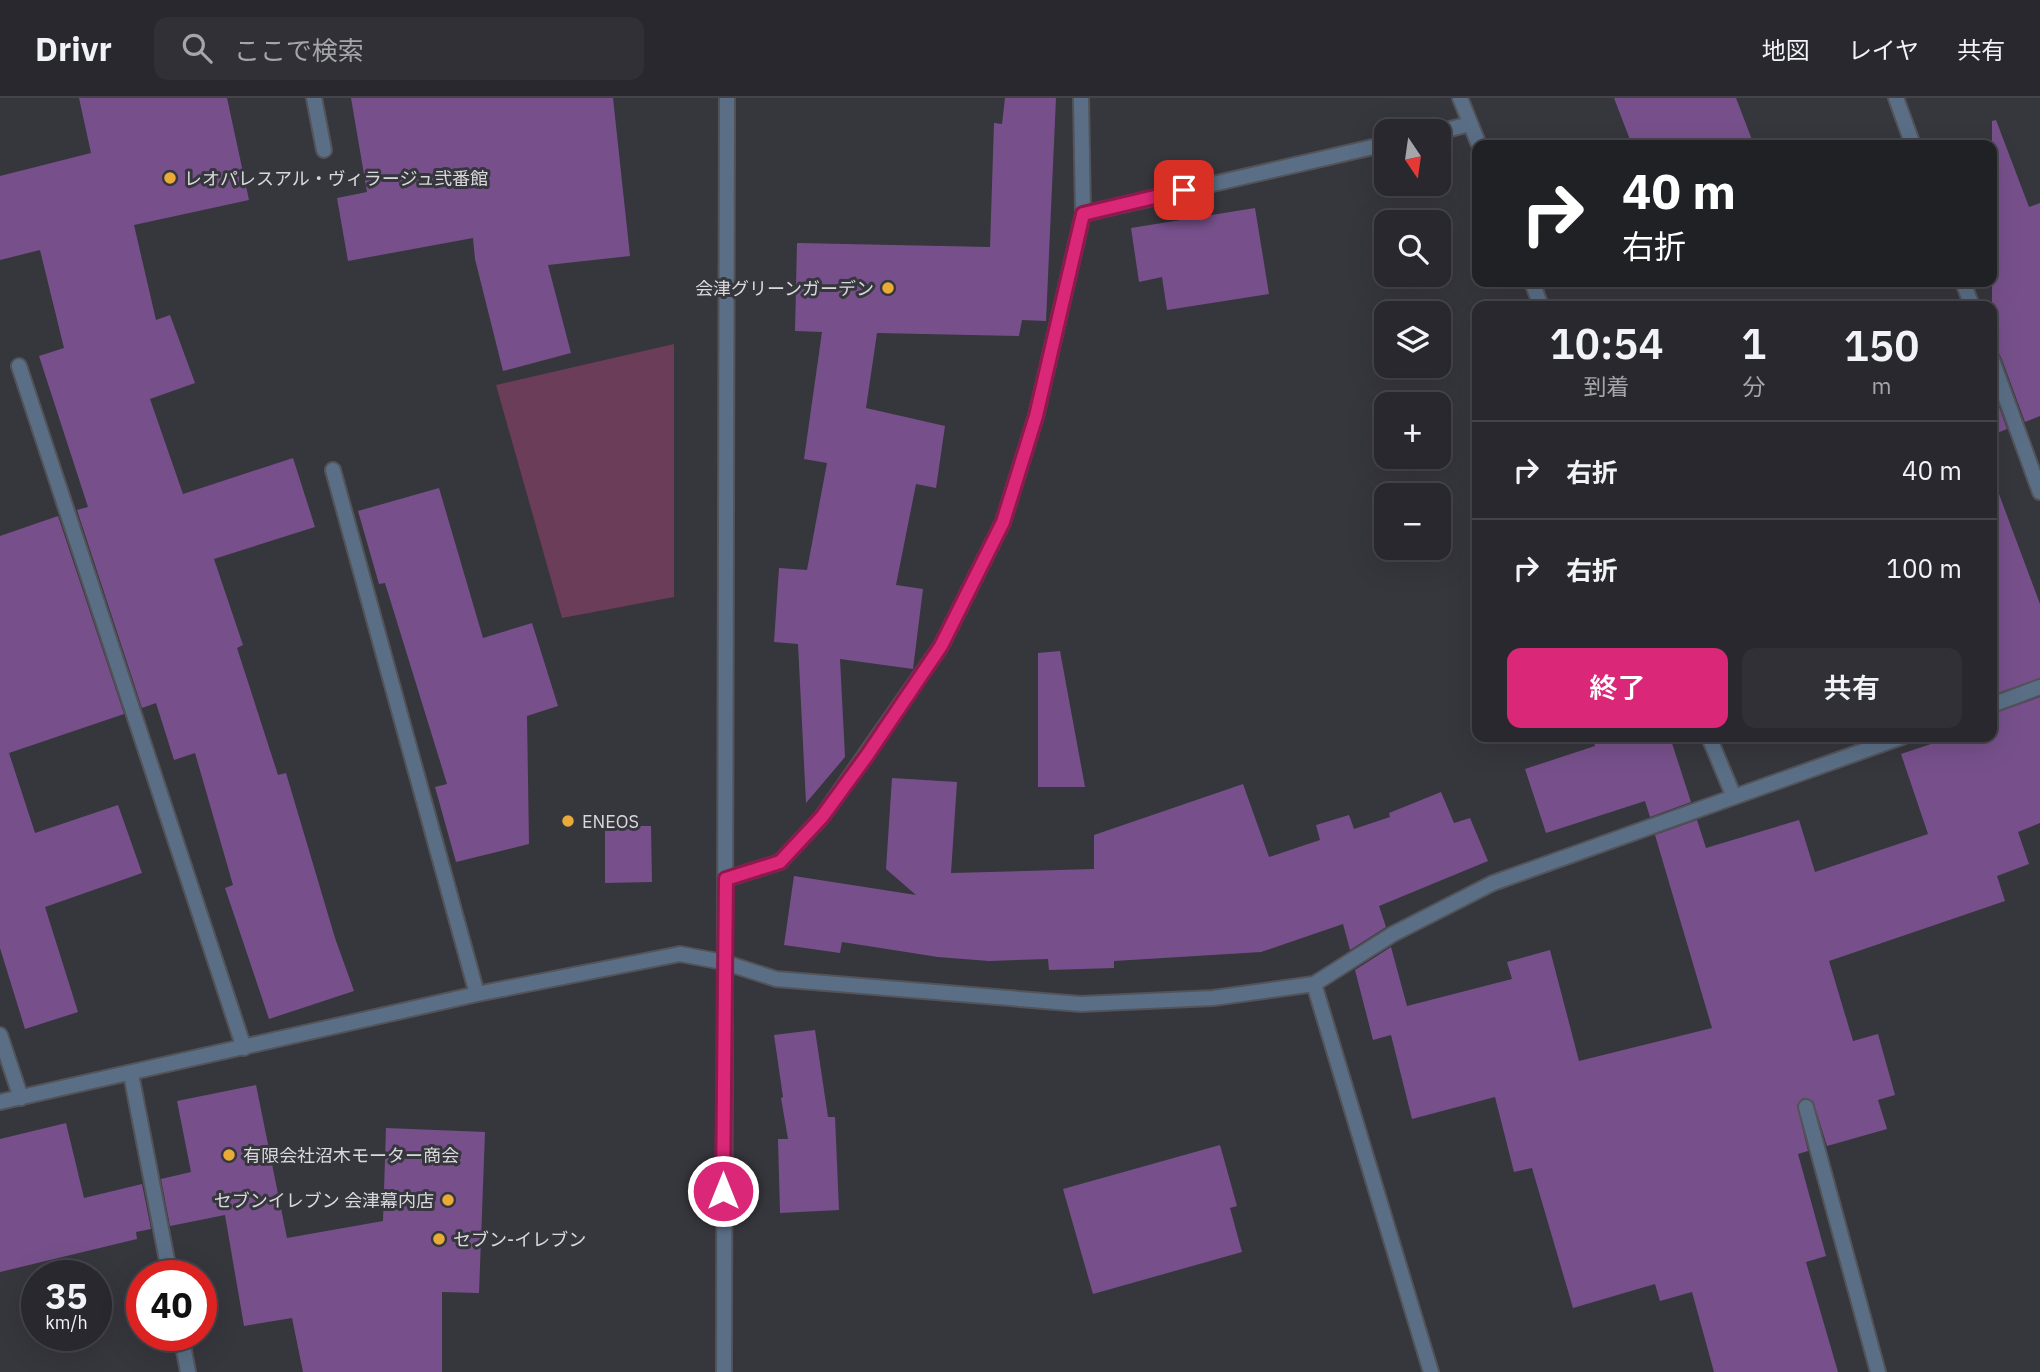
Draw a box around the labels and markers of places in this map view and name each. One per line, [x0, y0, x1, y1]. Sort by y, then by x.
pin [1154, 160, 1214, 220]
place label: レオパレスアル・ヴィラージュ弐番館 [184, 167, 488, 190]
marker: レオパレスアル・ヴィラージュ弐番館 [162, 170, 178, 186]
place label: 会津グリーンガーデン [695, 277, 874, 300]
marker: 会津グリーンガーデン [880, 280, 896, 296]
place label: ENEOS [582, 810, 639, 833]
marker: ENEOS [560, 813, 576, 829]
place label: 有限会社沼木モーター商会 [243, 1144, 459, 1167]
marker: 有限会社沼木モーター商会 [221, 1147, 237, 1163]
place label: セブンイレブン 会津幕内店 [214, 1189, 434, 1212]
marker: セブンイレブン 会津幕内店 [440, 1192, 456, 1208]
place label: セブン-イレブン [453, 1228, 586, 1251]
marker: セブン-イレブン [431, 1231, 447, 1247]

